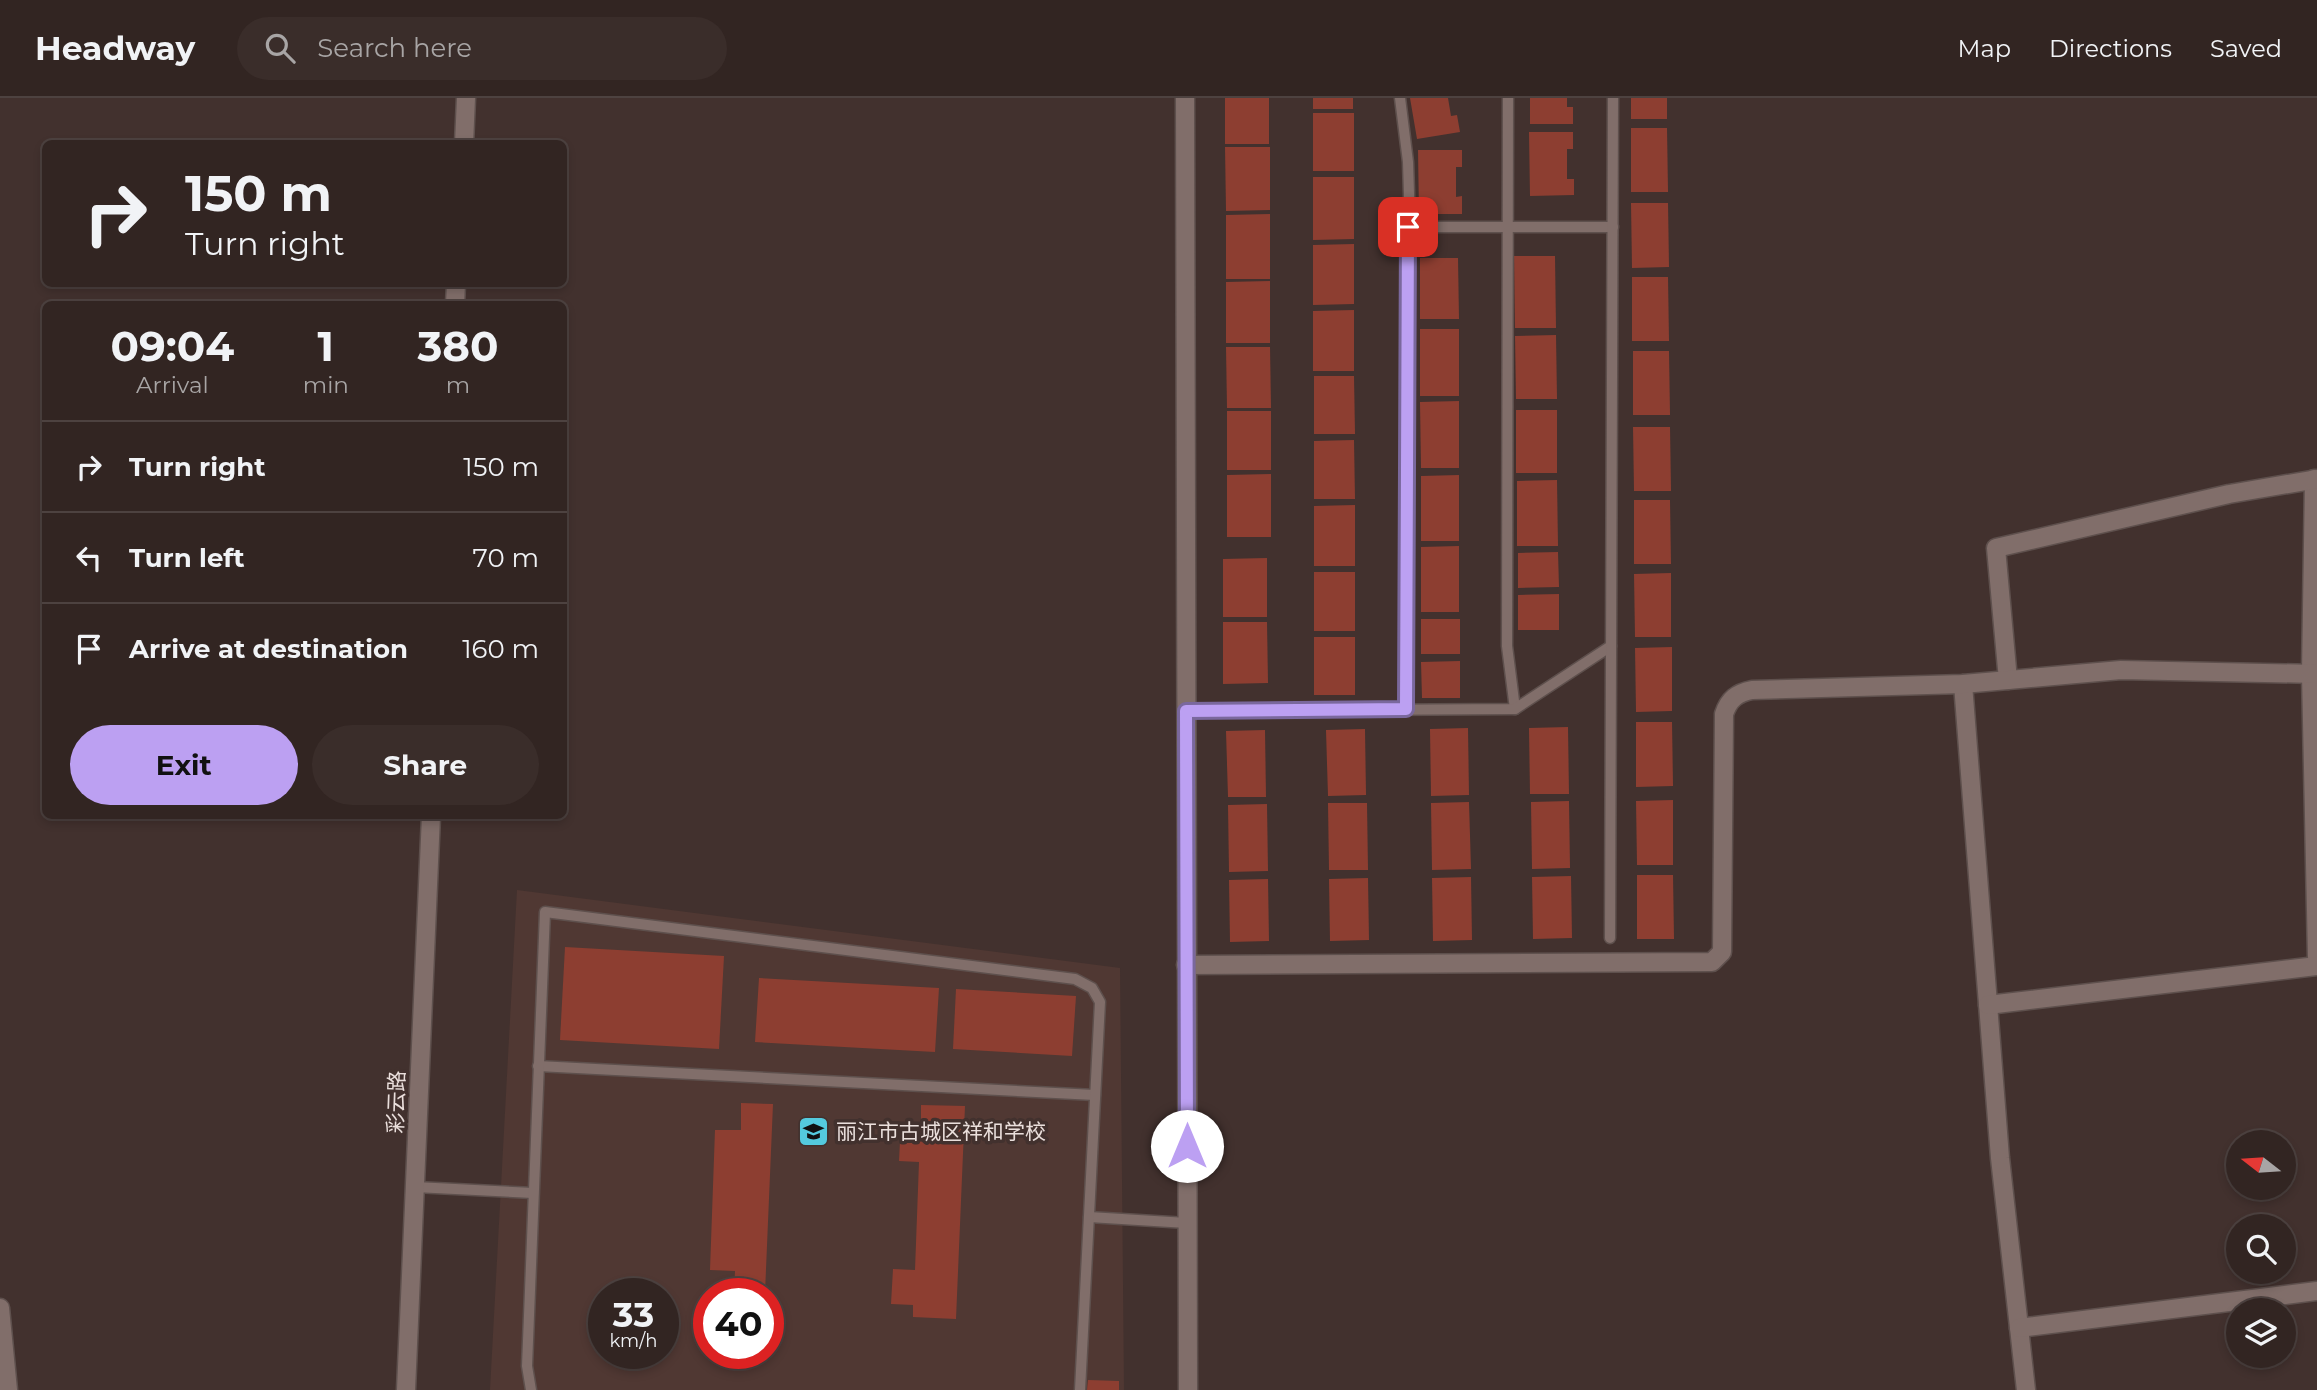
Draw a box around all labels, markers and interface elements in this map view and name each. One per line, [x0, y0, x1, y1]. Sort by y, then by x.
search box [237, 17, 727, 80]
text: Headway [35, 28, 195, 68]
icon: search [261, 29, 299, 67]
text: Search here [317, 32, 472, 64]
text: Map [1958, 34, 2011, 63]
text: Directions [2049, 34, 2172, 63]
text: Saved [2210, 34, 2282, 63]
text: 150 m [185, 164, 332, 223]
icon: right [70, 168, 161, 259]
pin [1378, 197, 1438, 257]
icon: arrive [1389, 208, 1427, 246]
text: Turn right [185, 224, 345, 263]
text: 09:04 [111, 320, 234, 372]
text: 1 [318, 320, 334, 372]
text: 380 [417, 320, 498, 372]
text: Arrival [136, 371, 209, 399]
text: min [303, 371, 349, 399]
text: m [446, 371, 470, 399]
icon: right [70, 448, 108, 486]
text: Turn right [129, 451, 265, 483]
text: 150 m [463, 451, 539, 483]
icon: left [70, 539, 108, 577]
text: Turn left [129, 542, 245, 574]
text: 70 m [473, 542, 539, 574]
icon: arrive [70, 630, 108, 668]
text: Arrive at destination [129, 633, 408, 665]
text: 160 m [462, 633, 539, 665]
button: Exit [70, 725, 298, 805]
button: Share [312, 725, 539, 805]
street label: 彩云路 [382, 1070, 410, 1134]
position arrow [1150, 1109, 1224, 1183]
school or university icon: 丽江市古城区祥和学校 [796, 1114, 830, 1148]
place label: 丽江市古城区祥和学校 [836, 1119, 1046, 1144]
north arrow [2226, 1130, 2296, 1200]
map controls [2226, 1130, 2296, 1368]
button: search [2226, 1214, 2296, 1284]
speed limit sign: 40 [693, 1278, 784, 1369]
text: 33 [613, 1293, 654, 1336]
button: layers [2226, 1298, 2296, 1368]
text: km/h [609, 1330, 658, 1352]

